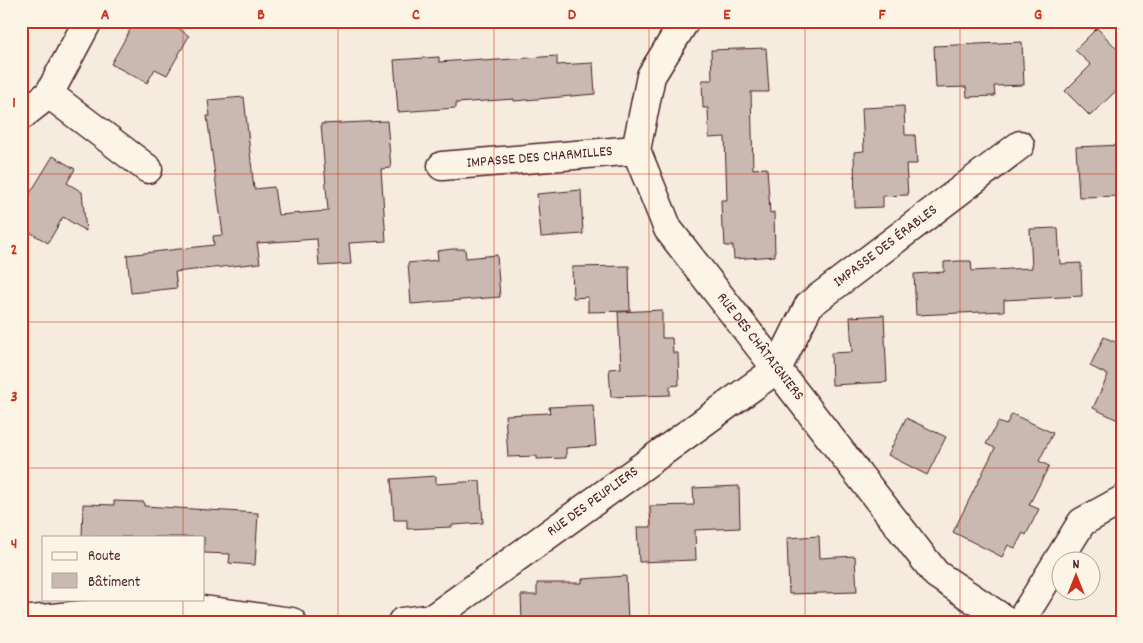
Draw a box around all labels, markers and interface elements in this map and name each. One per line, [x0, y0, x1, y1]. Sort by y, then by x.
text: A [101, 4, 110, 27]
text: B [257, 4, 265, 27]
text: C [412, 4, 420, 27]
text: D [568, 4, 577, 27]
text: E [723, 4, 731, 27]
text: F [878, 4, 886, 27]
text: G [1034, 4, 1042, 27]
text: 1 [12, 92, 16, 115]
street label: IMPASSE DES CHARMILLES [466, 141, 614, 175]
street label: IMPASSE DES ÉRABLES [829, 200, 943, 293]
text: 2 [11, 239, 18, 262]
street label: RUE DES CHÂTAIGNIERS [711, 288, 809, 406]
text: 3 [10, 386, 18, 409]
street label: RUE DES PEUPLIERS [543, 461, 644, 543]
text: 4 [11, 533, 17, 556]
legend [42, 536, 205, 600]
text: Route [88, 546, 121, 568]
north arrow [1050, 550, 1100, 600]
text: N [1073, 555, 1080, 575]
text: Bâtiment [88, 572, 141, 594]

